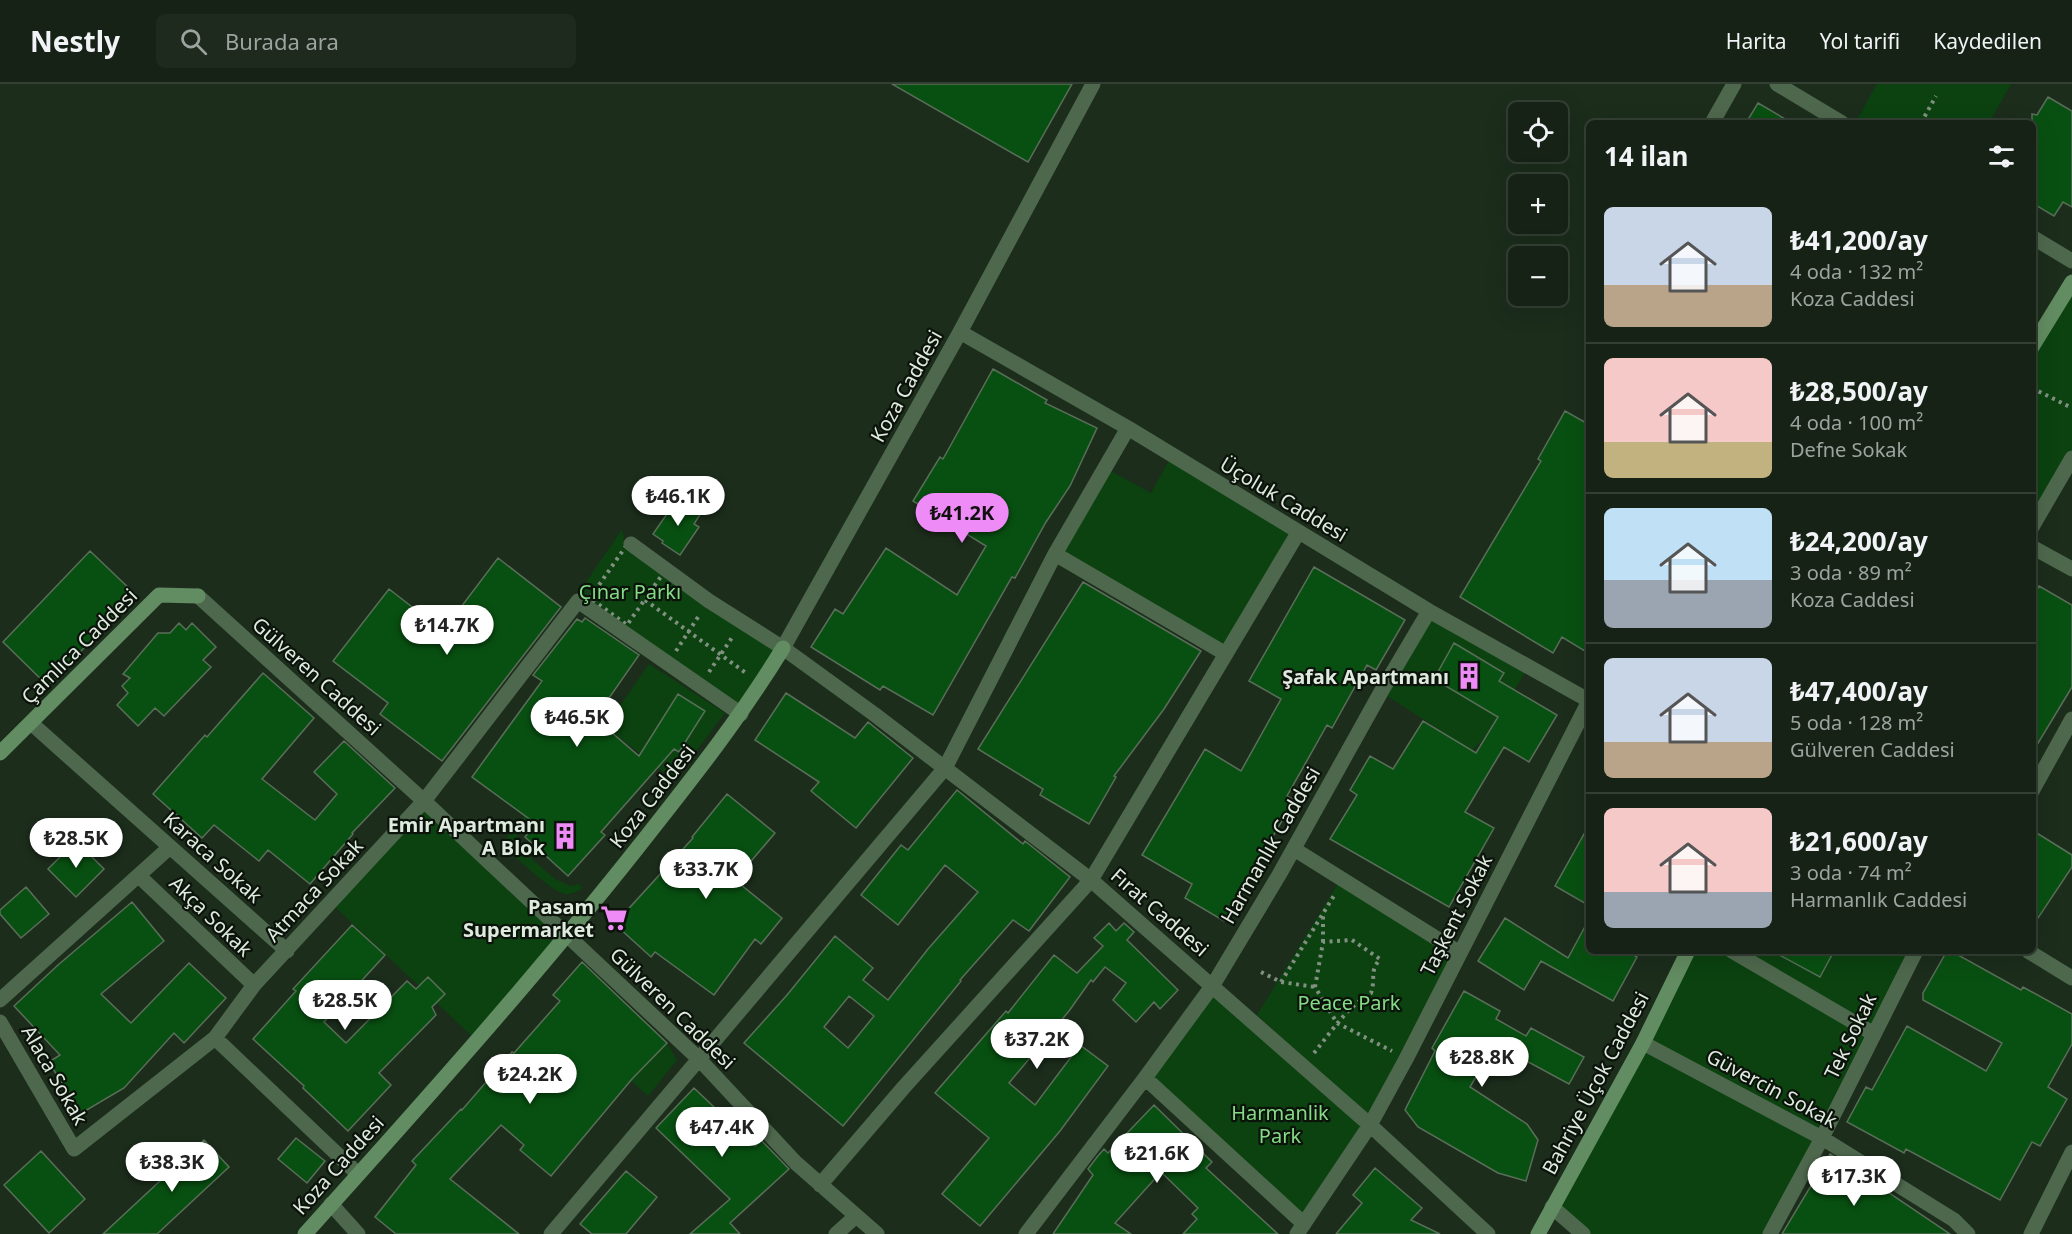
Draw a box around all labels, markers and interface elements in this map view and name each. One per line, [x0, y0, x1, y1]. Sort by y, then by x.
search box [156, 14, 576, 68]
text: Nestly [30, 22, 120, 60]
icon: search [177, 25, 210, 58]
text: Burada ara [225, 26, 339, 56]
text: Harita [1726, 27, 1787, 55]
text: Yol tarifi [1820, 27, 1900, 55]
text: Kaydedilen [1933, 27, 2042, 55]
map controls [1508, 102, 1568, 306]
button: locate [1508, 102, 1568, 162]
text: 14 ilan [1604, 138, 1689, 174]
icon: filters [1985, 140, 2018, 173]
button: + [1508, 174, 1568, 234]
text: ₺41,200/ay [1790, 222, 1928, 258]
icon: home [1652, 231, 1724, 303]
button: − [1508, 246, 1568, 306]
text: 4 oda · 132 m² [1790, 258, 1923, 285]
text: Koza Caddesi [1790, 285, 1915, 312]
street label: Koza Caddesi [864, 325, 948, 447]
text: ₺28,500/ay [1790, 373, 1928, 409]
icon: home [1652, 382, 1724, 454]
text: 4 oda · 100 m² [1790, 409, 1923, 436]
text: Defne Sokak [1790, 436, 1907, 463]
street label: Üçoluk Caddesi [1215, 450, 1353, 548]
pin: ₺46.1K [629, 476, 727, 527]
text: ₺46.1K [646, 482, 710, 509]
pin: ₺41.2K [913, 493, 1011, 544]
text: ₺41.2K [930, 499, 994, 526]
text: ₺24,200/ay [1790, 523, 1928, 559]
icon: home [1652, 532, 1724, 604]
text: 3 oda · 89 m² [1790, 559, 1912, 586]
park label: Çınar Parkı [579, 578, 681, 605]
street label: Çamlıca Caddesi [15, 582, 143, 710]
text: Koza Caddesi [1790, 586, 1915, 613]
pin: ₺14.7K [398, 605, 496, 656]
street label: Gülveren Caddesi [247, 611, 387, 741]
text: ₺14.7K [415, 611, 479, 638]
building icon: Şafak Apartmanı [1454, 661, 1484, 691]
place label: Şafak Apartmanı [1282, 663, 1449, 690]
text: ₺47,400/ay [1790, 673, 1928, 709]
icon: home [1652, 682, 1724, 754]
pin: ₺46.5K [528, 697, 626, 748]
text: ₺46.5K [545, 703, 609, 730]
text: 5 oda · 128 m² [1790, 709, 1923, 736]
text: Gülveren Caddesi [1790, 736, 1955, 763]
street label: Koza Caddesi [603, 739, 701, 853]
street label: Harmanlık Caddesi [1214, 761, 1326, 929]
street label: Karaca Sokak [158, 805, 268, 909]
place label: Emir Apartmanı A Blok [388, 811, 546, 861]
pin: ₺28.5K [27, 818, 125, 869]
building icon: Emir Apartmanı A Blok [550, 821, 580, 851]
text: ₺21,600/ay [1790, 823, 1928, 859]
text: ₺28.5K [44, 824, 108, 851]
street label: Atmaca Sokak [259, 832, 369, 947]
icon: home [1652, 832, 1724, 904]
pin: ₺33.7K [657, 849, 755, 900]
street label: Taşkent Sokak [1414, 849, 1498, 980]
text: ₺33.7K [674, 855, 738, 882]
text: 3 oda · 74 m² [1790, 859, 1912, 886]
street label: Fırat Caddesi [1105, 862, 1215, 962]
street label: Akça Sokak [164, 870, 258, 962]
text: Harmanlık Caddesi [1790, 886, 1967, 913]
place label: Pasam Supermarket [463, 893, 594, 943]
supermarket icon: Pasam Supermarket [599, 903, 629, 933]
street label: Gülveren Caddesi [604, 941, 742, 1075]
pin: ₺28.5K [296, 980, 394, 1031]
text: ₺28.5K [313, 986, 377, 1013]
street label: Bahriye Üçok Caddesi [1535, 987, 1655, 1179]
street label: Tek Sokak [1818, 988, 1883, 1084]
park label: Peace Park [1298, 989, 1401, 1016]
pin: ₺37.2K [988, 1019, 1086, 1070]
street label: Alaca Sokak [16, 1020, 95, 1130]
text: ₺37.2K [1005, 1025, 1069, 1052]
pin: ₺28.8K [1433, 1037, 1531, 1088]
street label: Güvercin Sokak [1702, 1042, 1842, 1134]
text: ₺28.8K [1450, 1043, 1514, 1070]
pin: ₺24.2K [481, 1054, 579, 1105]
text: ₺24.2K [498, 1060, 562, 1087]
park label: Harmanlik Park [1231, 1099, 1329, 1149]
pin: ₺47.4K [673, 1107, 771, 1158]
street label: Koza Caddesi [286, 1110, 390, 1220]
text: ₺47.4K [690, 1113, 754, 1140]
pin: ₺21.6K [1108, 1133, 1206, 1184]
text: ₺21.6K [1125, 1139, 1189, 1166]
pin: ₺38.3K [123, 1142, 221, 1193]
text: ₺38.3K [140, 1148, 204, 1175]
pin: ₺17.3K [1805, 1156, 1903, 1207]
text: ₺17.3K [1822, 1162, 1886, 1189]

